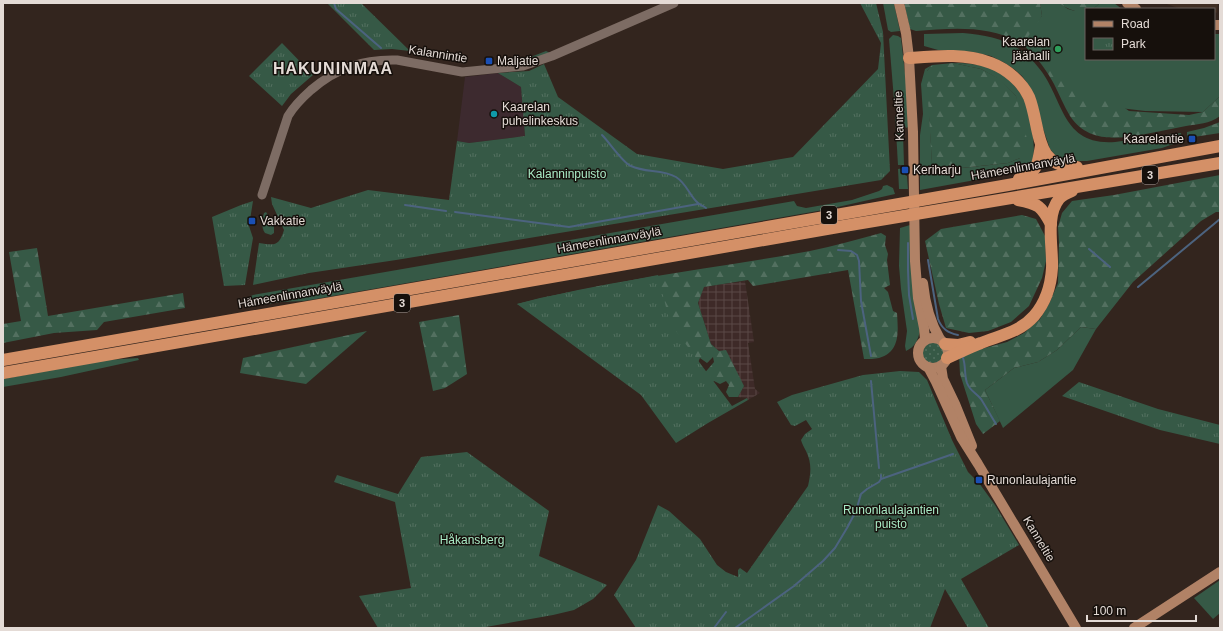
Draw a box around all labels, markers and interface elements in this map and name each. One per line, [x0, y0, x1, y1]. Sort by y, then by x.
legend [1085, 8, 1215, 60]
text: Road [1121, 17, 1150, 31]
place label: Kaarelan jäähalli [1002, 35, 1050, 63]
text: Park [1121, 37, 1147, 51]
street label: Kalannintie [408, 42, 469, 66]
marker: Kaarelan jäähalli [1053, 44, 1063, 54]
place label: Maljatie [497, 54, 539, 68]
marker: Maljatie [484, 56, 494, 66]
district label: HAKUNINMAA [273, 60, 393, 77]
street label: Kanneltie [891, 90, 907, 141]
place label: Kaarelan puhelinkeskus [502, 100, 578, 128]
marker: Kaarelan puhelinkeskus [489, 109, 499, 119]
place label: Kaarelantie [1123, 132, 1184, 146]
marker: Kaarelantie [1187, 134, 1197, 144]
street label: Hämeenlinnanväylä [970, 151, 1076, 183]
place label: Keriharju [913, 163, 961, 177]
marker: Keriharju [900, 165, 910, 175]
road number: 3 [1142, 166, 1158, 184]
park label: Kalanninpuisto [528, 167, 607, 181]
road number: 3 [821, 206, 837, 224]
place label: Vakkatie [260, 214, 305, 228]
marker: Vakkatie [247, 216, 257, 226]
street label: Hämeenlinnanväylä [556, 224, 662, 256]
street label: Hämeenlinnanväylä [237, 279, 343, 311]
road number: 3 [394, 294, 410, 312]
place label: Runonlaulajantie [987, 473, 1077, 487]
marker: Runonlaulajantie [974, 475, 984, 485]
park label: Runonlaulajantien puisto [843, 503, 939, 531]
street label: Kanneltie [1020, 514, 1058, 564]
park label: Håkansberg [440, 533, 504, 547]
scale bar [1087, 597, 1196, 623]
text: 100 m [1093, 604, 1126, 618]

